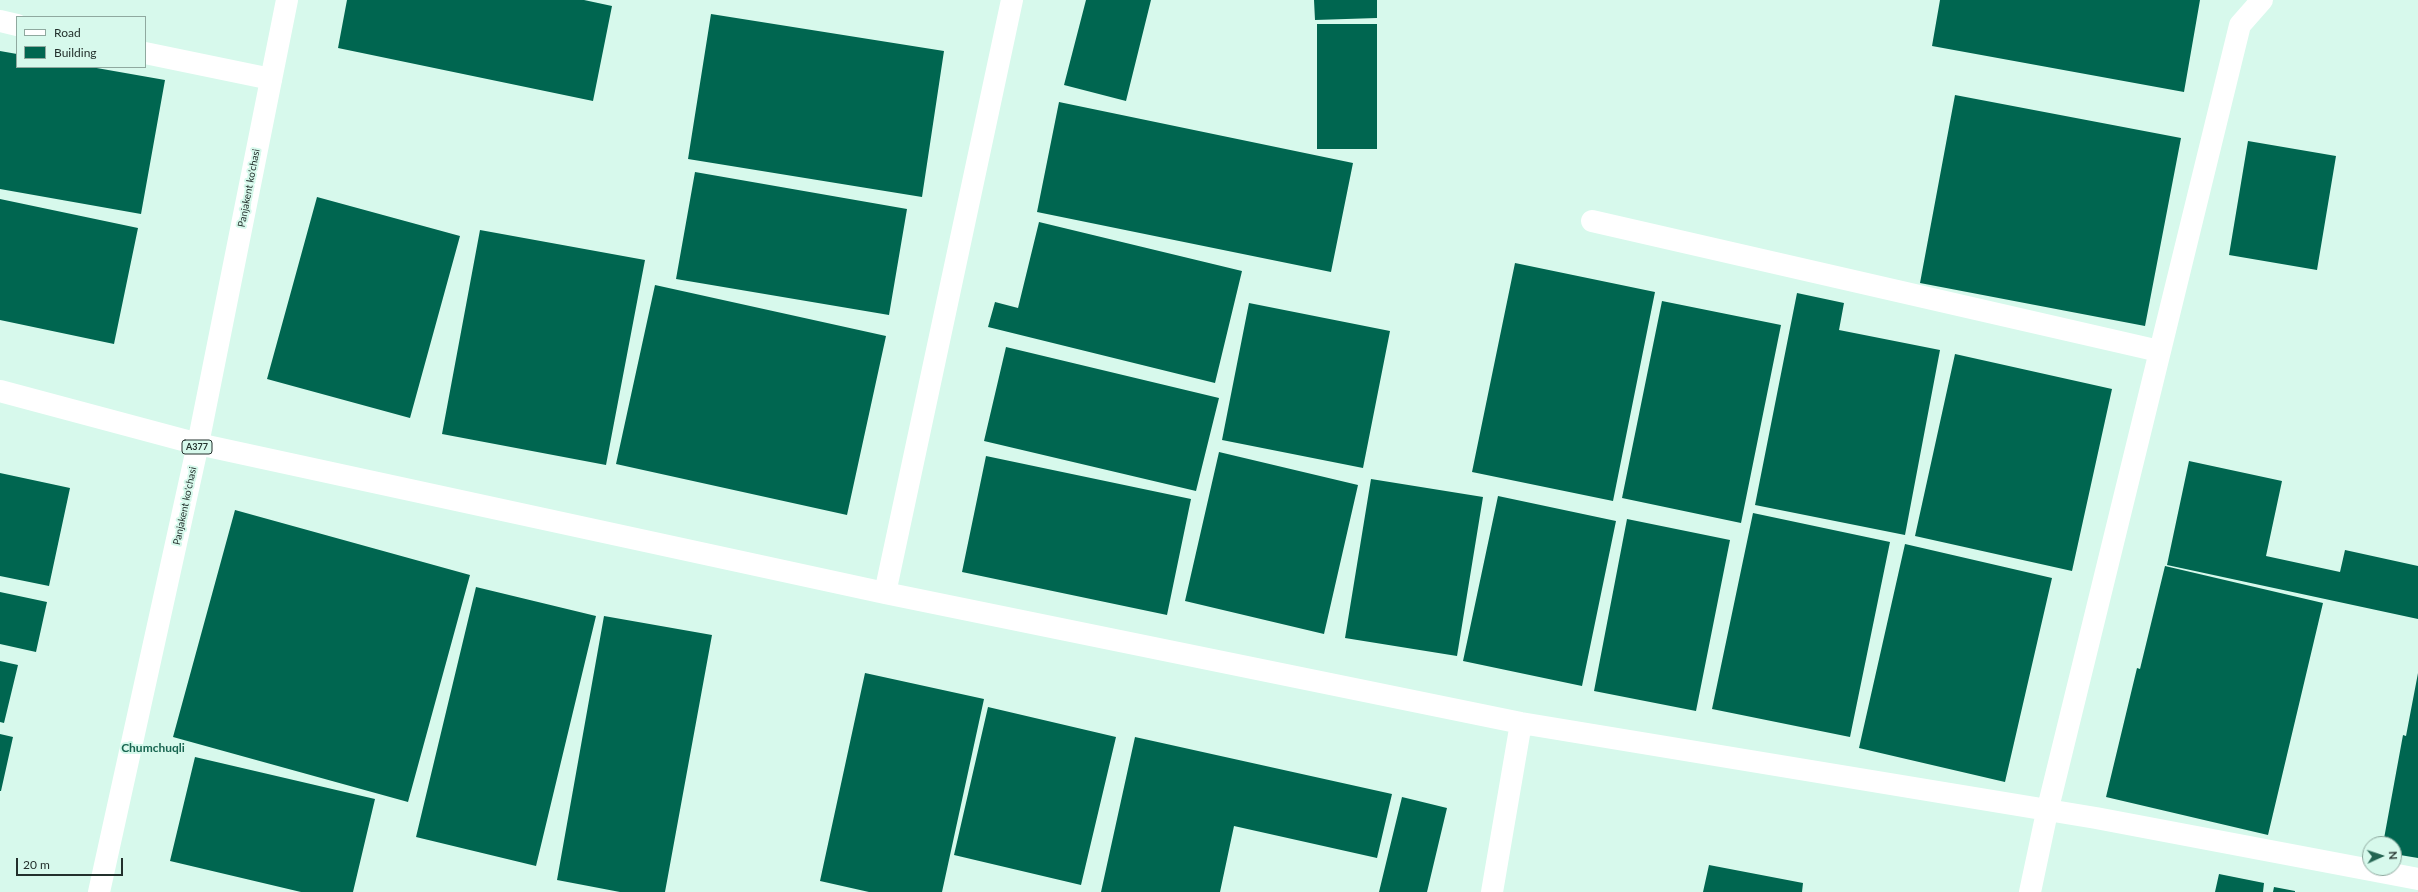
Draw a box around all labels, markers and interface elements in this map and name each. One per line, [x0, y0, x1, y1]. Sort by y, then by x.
legend [16, 16, 146, 68]
text: Road [54, 25, 81, 40]
text: Building [54, 45, 97, 60]
street label: Panjakent ko'chasi [236, 148, 262, 228]
road number: A377 [182, 440, 212, 454]
street label: Panjakent ko'chasi [171, 466, 199, 546]
district label: Chumchuqli [121, 741, 185, 755]
north arrow [2362, 836, 2402, 876]
scale bar [18, 850, 125, 876]
text: N [2387, 851, 2400, 860]
text: 20 m [23, 857, 50, 872]

